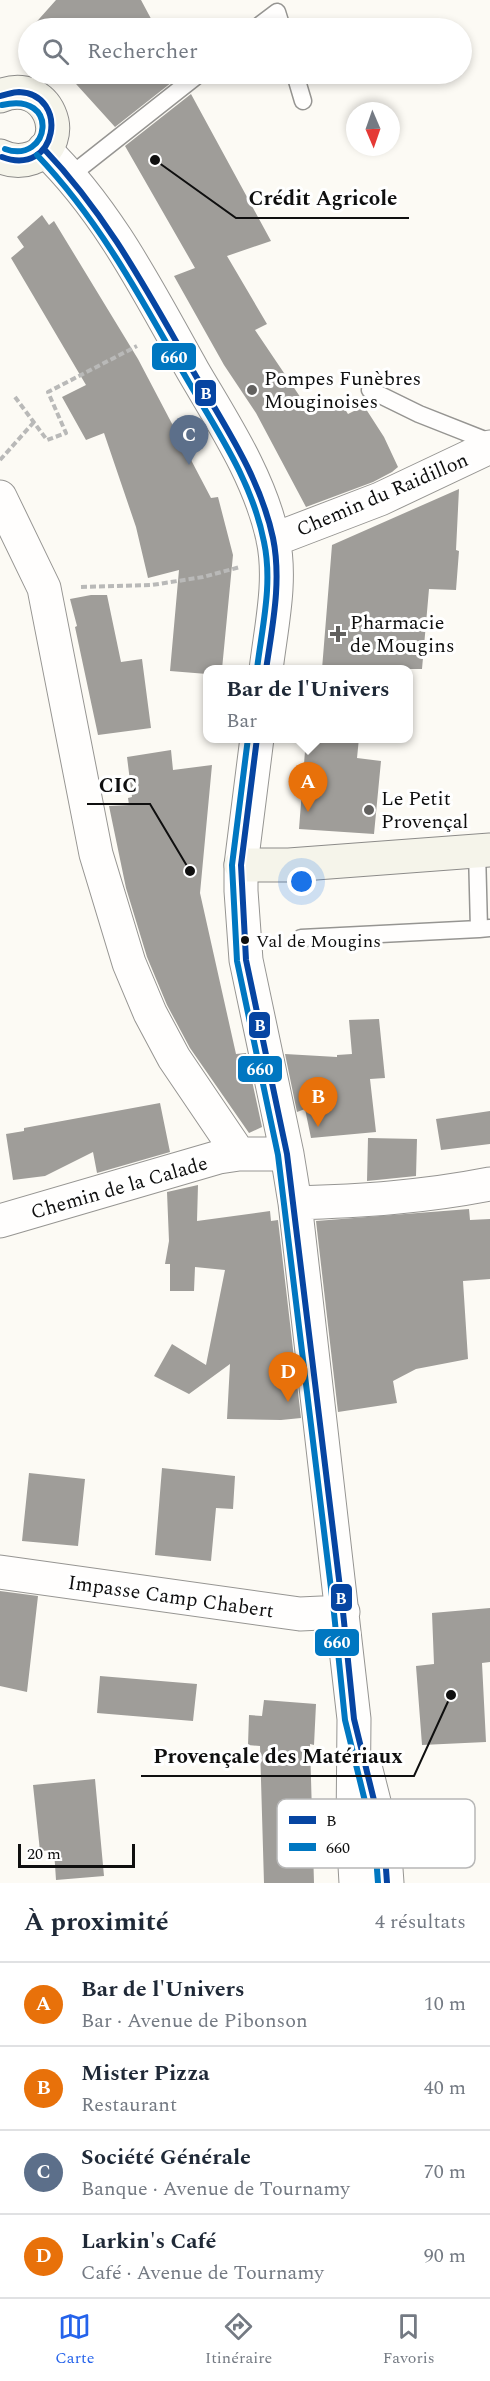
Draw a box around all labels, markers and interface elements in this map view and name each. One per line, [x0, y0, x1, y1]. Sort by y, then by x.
search box [18, 18, 472, 84]
icon: search [39, 35, 72, 68]
text: Rechercher [87, 35, 198, 68]
north arrow [346, 102, 400, 156]
callout: Crédit Agricole [236, 179, 409, 218]
text: Crédit Agricole [249, 183, 397, 215]
line badge: 660 [151, 342, 197, 371]
text: 660 [161, 346, 187, 370]
place label: Pompes Funèbres Mouginoises [264, 364, 421, 417]
line badge: B [194, 379, 217, 407]
text: B [200, 382, 212, 406]
marker: Pompes Funèbres Mouginoises [245, 383, 259, 397]
pin: C [170, 416, 208, 465]
street label: Chemin du Raidillon [292, 445, 473, 545]
place label: Pharmacie de Mougins [350, 608, 455, 661]
marker: Pharmacie de Mougins [331, 627, 345, 641]
popup [203, 665, 413, 743]
text: Bar de l'Univers [226, 673, 390, 706]
text: Bar [226, 706, 257, 736]
pin: A [288, 762, 328, 812]
callout: CIC [87, 765, 150, 804]
text: CIC [99, 770, 137, 802]
place label: Le Petit Provençal [381, 784, 468, 837]
marker: Le Petit Provençal [362, 803, 376, 817]
your location [287, 867, 316, 896]
place label: Val de Mougins [256, 928, 381, 955]
marker: Val de Mougins [239, 934, 251, 946]
line badge: B [248, 1011, 271, 1039]
text: B [254, 1014, 266, 1038]
line badge: 660 [237, 1055, 283, 1083]
text: 660 [247, 1058, 273, 1082]
pin: B [298, 1078, 338, 1127]
street label: Chemin de la Calade [27, 1148, 211, 1228]
pin: D [268, 1352, 308, 1402]
street label: Impasse Camp Chabert [66, 1568, 276, 1626]
line badge: B [330, 1583, 353, 1612]
text: B [335, 1587, 347, 1611]
line badge: 660 [314, 1628, 360, 1657]
text: 660 [324, 1631, 350, 1655]
callout: Provençale des Matériaux [141, 1737, 414, 1776]
text: Provençale des Matériaux [153, 1741, 403, 1773]
legend [277, 1799, 475, 1868]
text: B [326, 1809, 337, 1833]
text: 660 [326, 1836, 350, 1860]
scale bar [18, 1841, 135, 1868]
text: 20 m [27, 1842, 61, 1866]
text: À proximité [24, 1902, 169, 1942]
text: 4 résultats [375, 1907, 466, 1937]
text: Bar de l'Univers [81, 1973, 245, 2006]
text: A [36, 1989, 51, 2019]
text: 10 m [424, 1989, 466, 2019]
text: Bar · Avenue de Pibonson [81, 2006, 308, 2036]
text: Mister Pizza [81, 2057, 210, 2090]
text: B [36, 2073, 51, 2103]
text: 40 m [424, 2073, 466, 2103]
text: Restaurant [81, 2090, 177, 2120]
text: Société Générale [81, 2141, 251, 2174]
text: C [36, 2157, 51, 2187]
text: 70 m [424, 2157, 466, 2187]
text: Banque · Avenue de Tournamy [81, 2174, 350, 2204]
text: Larkin's Café [81, 2225, 216, 2258]
text: D [35, 2241, 52, 2271]
text: 90 m [424, 2241, 466, 2271]
text: Café · Avenue de Tournamy [81, 2258, 324, 2288]
tab: Carte [55, 2310, 94, 2370]
tab: Itinéraire [205, 2310, 272, 2370]
tab: Favoris [383, 2310, 435, 2370]

